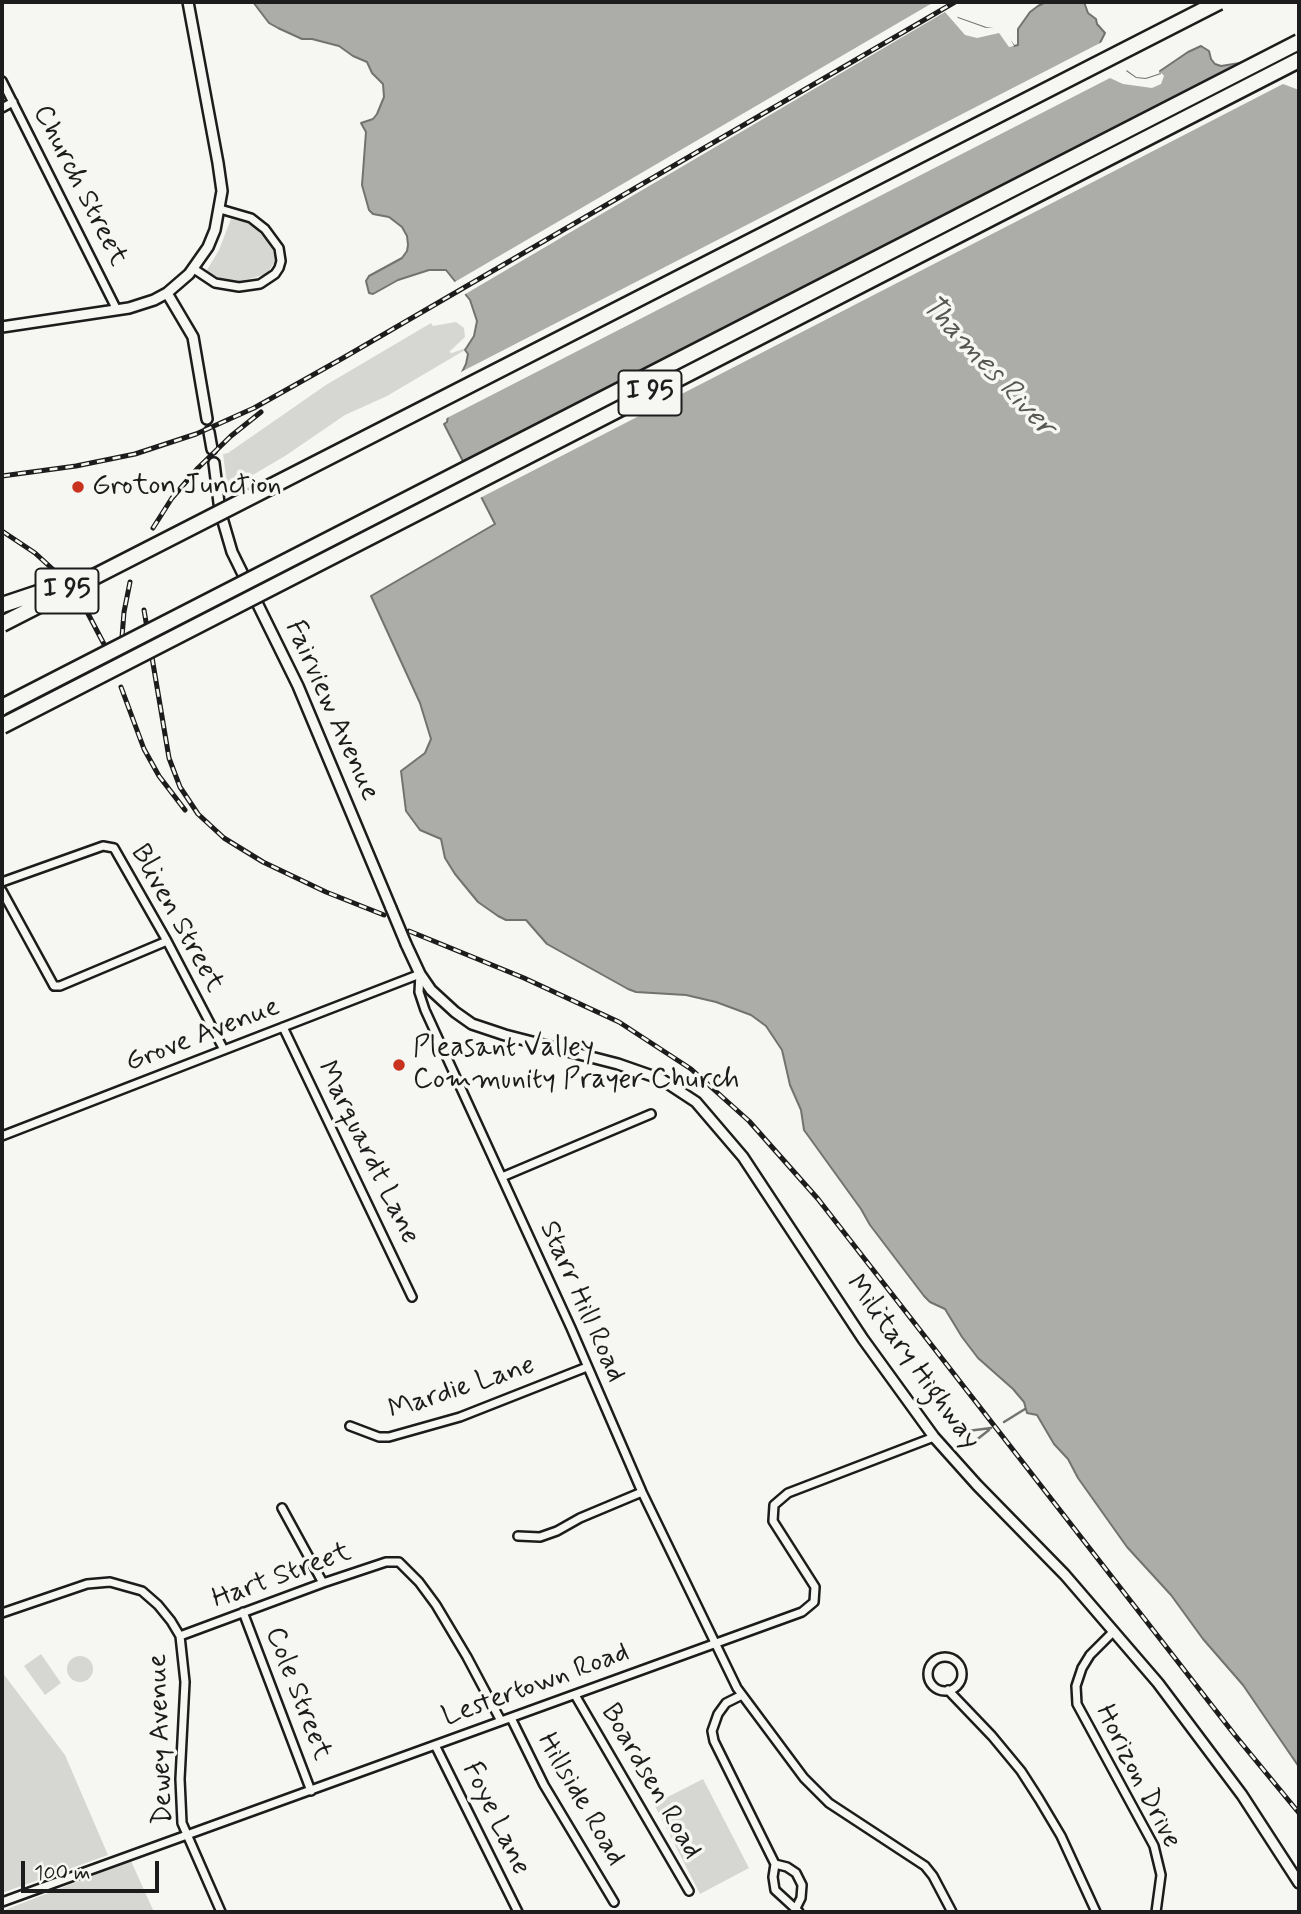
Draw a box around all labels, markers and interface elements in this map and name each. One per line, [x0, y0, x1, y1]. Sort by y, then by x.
street label: Church Street [24, 100, 134, 272]
water label: Thames River [912, 289, 1062, 445]
road number: I 95 [618, 370, 682, 416]
place label: Groton Junction [92, 470, 282, 504]
marker: Groton Junction [70, 479, 86, 495]
road number: I 95 [36, 568, 98, 614]
street label: Fairview Avenue [276, 616, 386, 806]
street label: Bliven Street [122, 839, 230, 999]
street label: Grove Avenue [121, 991, 285, 1081]
place label: Pleasant Valley Community Prayer Church [413, 1032, 739, 1098]
street label: Marquardt Lane [308, 1056, 426, 1250]
marker: Pleasant Valley Community Prayer Church [391, 1057, 407, 1073]
street label: Starr Hill Road [530, 1216, 632, 1388]
street label: Military Highway [837, 1269, 987, 1457]
street label: Mardie Lane [385, 1350, 539, 1428]
street label: Hart Street [208, 1536, 356, 1618]
street label: Cole Street [256, 1623, 338, 1765]
street label: Lestertown Road [438, 1637, 634, 1735]
street label: Dewey Avenue [142, 1653, 182, 1825]
street label: Boardsen Road [592, 1698, 708, 1866]
street label: Horizon Drive [1086, 1700, 1188, 1854]
street label: Hillside Road [529, 1728, 631, 1872]
street label: Foye Lane [453, 1757, 537, 1881]
scale bar [24, 1848, 163, 1892]
text: 100 m [34, 1859, 90, 1887]

